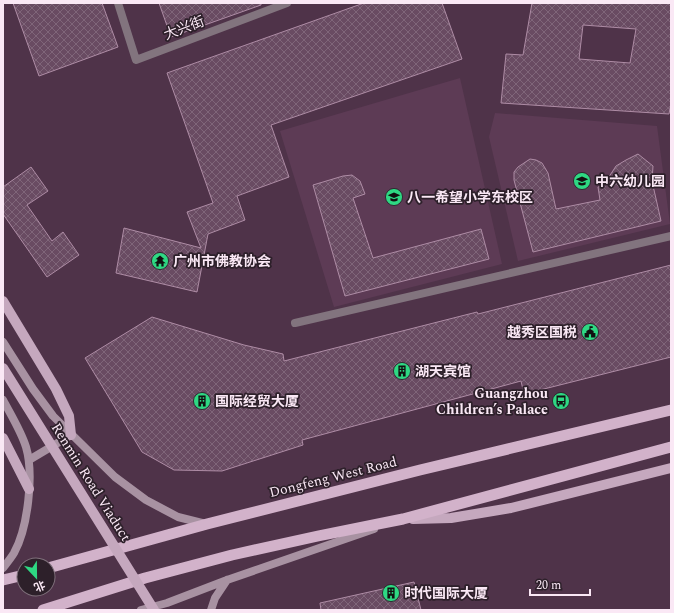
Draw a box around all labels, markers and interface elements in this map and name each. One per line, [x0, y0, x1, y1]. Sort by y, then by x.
street label: 大兴街 [161, 11, 207, 45]
school or university icon: 中六幼儿园 [572, 171, 592, 191]
place label: 中六幼儿园 [595, 171, 665, 192]
school or university icon: 八一希望小学东校区 [384, 187, 404, 207]
place label: 八一希望小学东校区 [407, 187, 533, 208]
temple icon: 广州市佛教协会 [150, 251, 170, 271]
place label: 广州市佛教协会 [173, 251, 271, 272]
place label: 越秀区国税 [507, 322, 577, 343]
public building icon: 越秀区国税 [580, 322, 600, 342]
building icon: 湖天宾馆 [392, 361, 412, 381]
place label: 湖天宾馆 [415, 361, 471, 382]
place label: Guangzhou Children’s Palace [436, 383, 549, 420]
building icon: 国际经贸大厦 [192, 391, 212, 411]
place label: 国际经贸大厦 [215, 391, 299, 412]
bus stop icon: Guangzhou Children’s Palace [551, 391, 571, 411]
street label: Renmin Road Viaduct [46, 419, 136, 545]
street label: Dongfeng West Road [267, 451, 399, 503]
north arrow [16, 557, 56, 597]
scale bar [530, 571, 590, 597]
text: 北 [31, 576, 48, 596]
text: 20 m [536, 576, 561, 595]
building icon: 时代国际大厦 [381, 583, 401, 603]
place label: 时代国际大厦 [404, 583, 488, 604]

